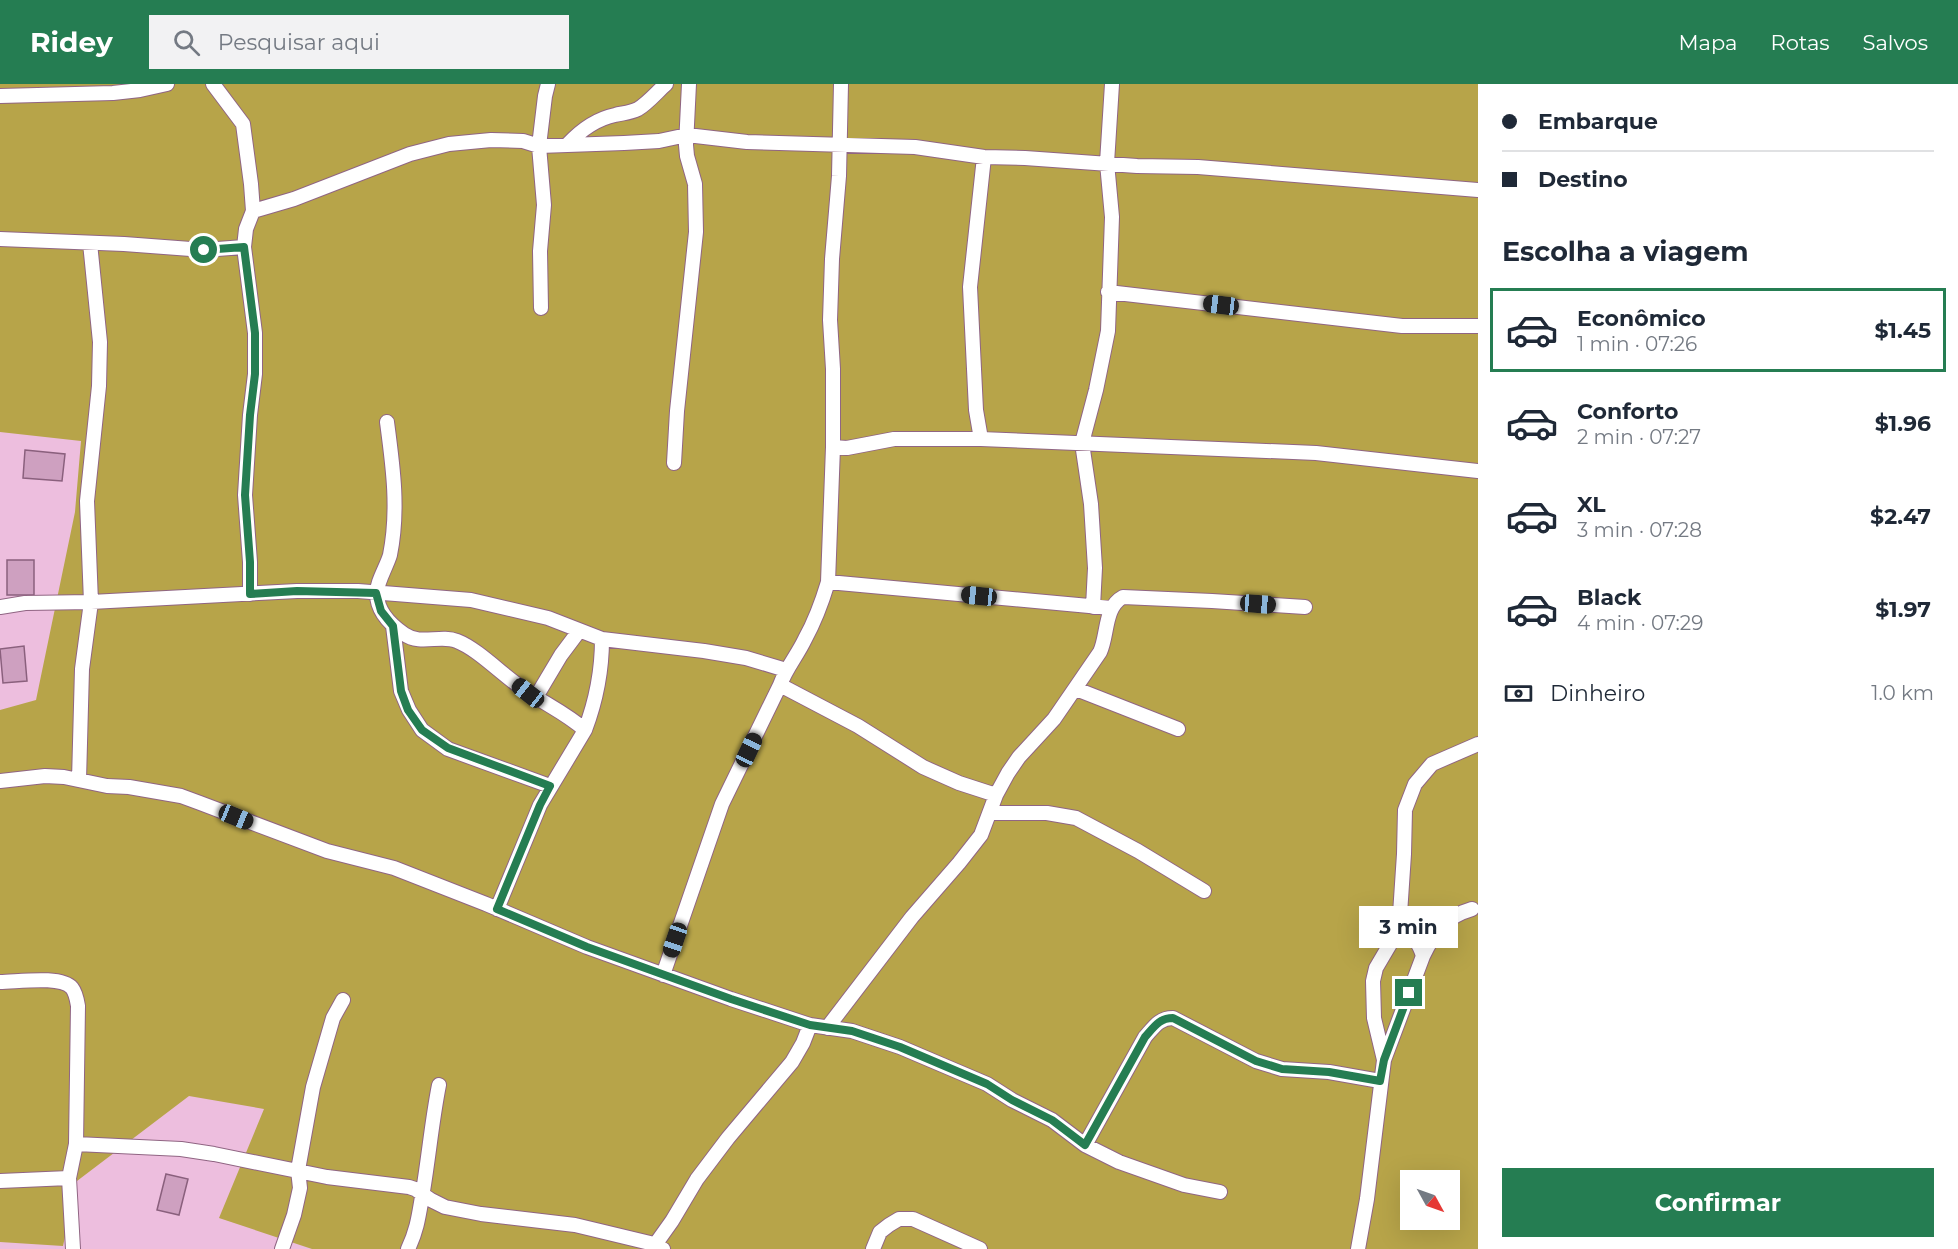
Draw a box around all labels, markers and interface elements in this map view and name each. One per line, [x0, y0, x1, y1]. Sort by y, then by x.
search box [149, 15, 569, 69]
text: Ridey [30, 25, 113, 59]
icon: search [170, 26, 203, 59]
text: Pesquisar aqui [218, 29, 380, 56]
text: Mapa [1678, 30, 1737, 55]
text: Rotas [1770, 30, 1830, 55]
text: Salvos [1863, 30, 1928, 55]
text: Embarque [1538, 108, 1658, 135]
text: Destino [1538, 166, 1628, 193]
text: Escolha a viagem [1502, 235, 1749, 268]
route start [190, 236, 217, 263]
car [1202, 294, 1240, 316]
icon: car [1505, 303, 1559, 357]
text: Econômico [1577, 305, 1706, 332]
text: $1.45 [1875, 317, 1931, 344]
text: 1 min · 07:26 [1577, 332, 1697, 356]
icon: car [1505, 396, 1559, 450]
text: Conforto [1577, 398, 1678, 425]
text: $1.96 [1875, 410, 1931, 437]
text: 2 min · 07:27 [1577, 425, 1701, 449]
icon: car [1505, 489, 1559, 543]
text: XL [1577, 491, 1606, 518]
text: $2.47 [1870, 503, 1931, 530]
text: 3 min · 07:28 [1577, 518, 1702, 542]
icon: car [1505, 582, 1559, 636]
text: Black [1577, 584, 1641, 611]
car [960, 585, 998, 607]
car [1239, 594, 1277, 614]
text: $1.97 [1875, 596, 1931, 623]
text: 4 min · 07:29 [1577, 611, 1703, 635]
car [508, 675, 548, 711]
icon: cash [1502, 677, 1535, 710]
text: Dinheiro [1550, 680, 1645, 707]
text: 1.0 km [1871, 681, 1934, 705]
car [733, 730, 765, 770]
car [216, 802, 256, 832]
callout: 3 min [1360, 906, 1458, 948]
text: 3 min [1379, 915, 1438, 939]
car [661, 920, 689, 960]
route end [1395, 979, 1422, 1006]
button: Confirmar [1502, 1168, 1934, 1237]
north arrow [1400, 1170, 1460, 1230]
map controls [1400, 1170, 1460, 1230]

